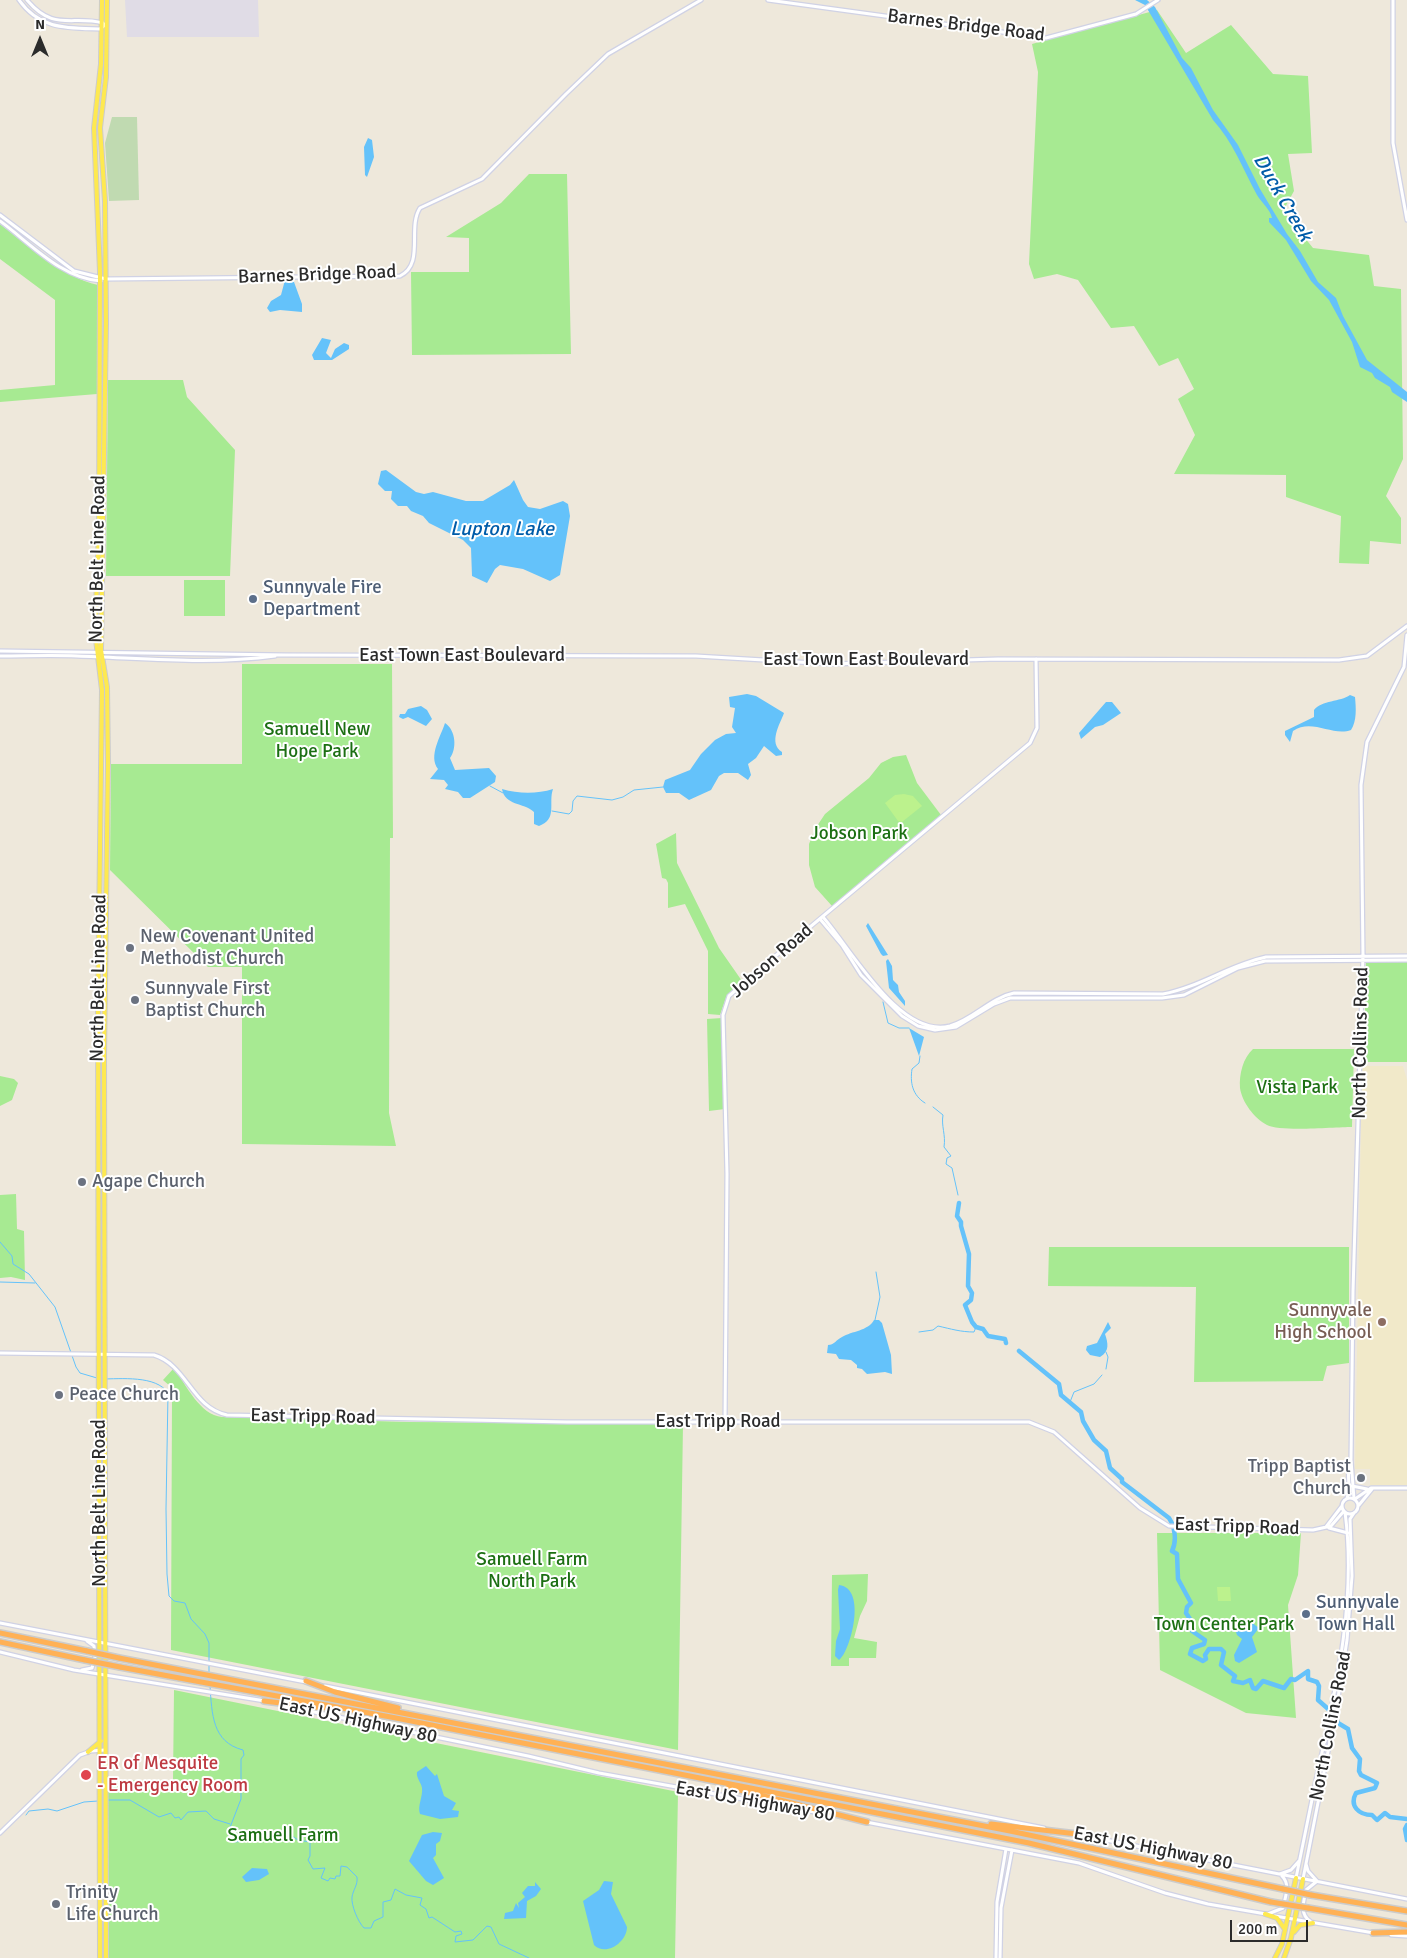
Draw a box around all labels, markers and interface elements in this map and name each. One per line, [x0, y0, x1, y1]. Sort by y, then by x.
street label: Barnes Bridge Road [886, 5, 1046, 47]
north arrow [15, 15, 65, 65]
text: N [35, 16, 45, 33]
water label: Duck Creek [1247, 150, 1317, 246]
street label: Barnes Bridge Road [237, 261, 397, 289]
street label: North Belt Line Road [85, 475, 111, 643]
water label: Lupton Lake [450, 518, 554, 542]
place label: Sunnyvale Fire Department [263, 577, 382, 621]
marker: Sunnyvale Fire Department [247, 593, 259, 605]
street label: East Town East Boulevard [359, 645, 565, 667]
street label: East Town East Boulevard [763, 649, 969, 671]
park label: Samuell New Hope Park [264, 719, 370, 763]
park label: Jobson Park [810, 823, 908, 845]
street label: North Belt Line Road [86, 894, 112, 1062]
street label: Jobson Road [726, 919, 818, 1003]
place label: New Covenant United Methodist Church [140, 926, 314, 970]
marker: New Covenant United Methodist Church [124, 942, 136, 954]
street label: North Collins Road [1348, 967, 1374, 1119]
place label: Sunnyvale First Baptist Church [145, 978, 270, 1022]
marker: Sunnyvale First Baptist Church [129, 994, 141, 1006]
park label: Vista Park [1256, 1077, 1338, 1099]
place label: Agape Church [92, 1171, 205, 1193]
marker: Agape Church [76, 1176, 88, 1188]
place label: Sunnyvale High School [1274, 1300, 1372, 1344]
marker: Sunnyvale High School [1376, 1316, 1388, 1328]
place label: Peace Church [69, 1384, 179, 1406]
marker: Peace Church [53, 1389, 65, 1401]
street label: East Tripp Road [250, 1405, 376, 1429]
street label: East Tripp Road [655, 1411, 781, 1433]
street label: North Belt Line Road [89, 1419, 111, 1587]
place label: Tripp Baptist Church [1248, 1456, 1351, 1500]
marker: Tripp Baptist Church [1355, 1472, 1367, 1484]
street label: East Tripp Road [1174, 1513, 1300, 1541]
park label: Samuell Farm North Park [476, 1549, 588, 1593]
place label: Sunnyvale Town Hall [1316, 1592, 1399, 1636]
marker: Sunnyvale Town Hall [1300, 1608, 1312, 1620]
park label: Town Center Park [1154, 1614, 1294, 1636]
street label: North Collins Road [1305, 1649, 1357, 1803]
street label: East US Highway 80 [277, 1693, 439, 1749]
place label: ER of Mesquite - Emergency Room [97, 1753, 248, 1797]
marker: ER of Mesquite - Emergency Room [79, 1768, 93, 1782]
street label: East US Highway 80 [674, 1777, 836, 1827]
street label: East US Highway 80 [1072, 1822, 1234, 1876]
park label: Samuell Farm [227, 1825, 339, 1847]
place label: Trinity Life Church [66, 1882, 159, 1926]
marker: Trinity Life Church [50, 1898, 62, 1910]
scale bar [1232, 1910, 1310, 1942]
text: 200 m [1238, 1920, 1278, 1938]

